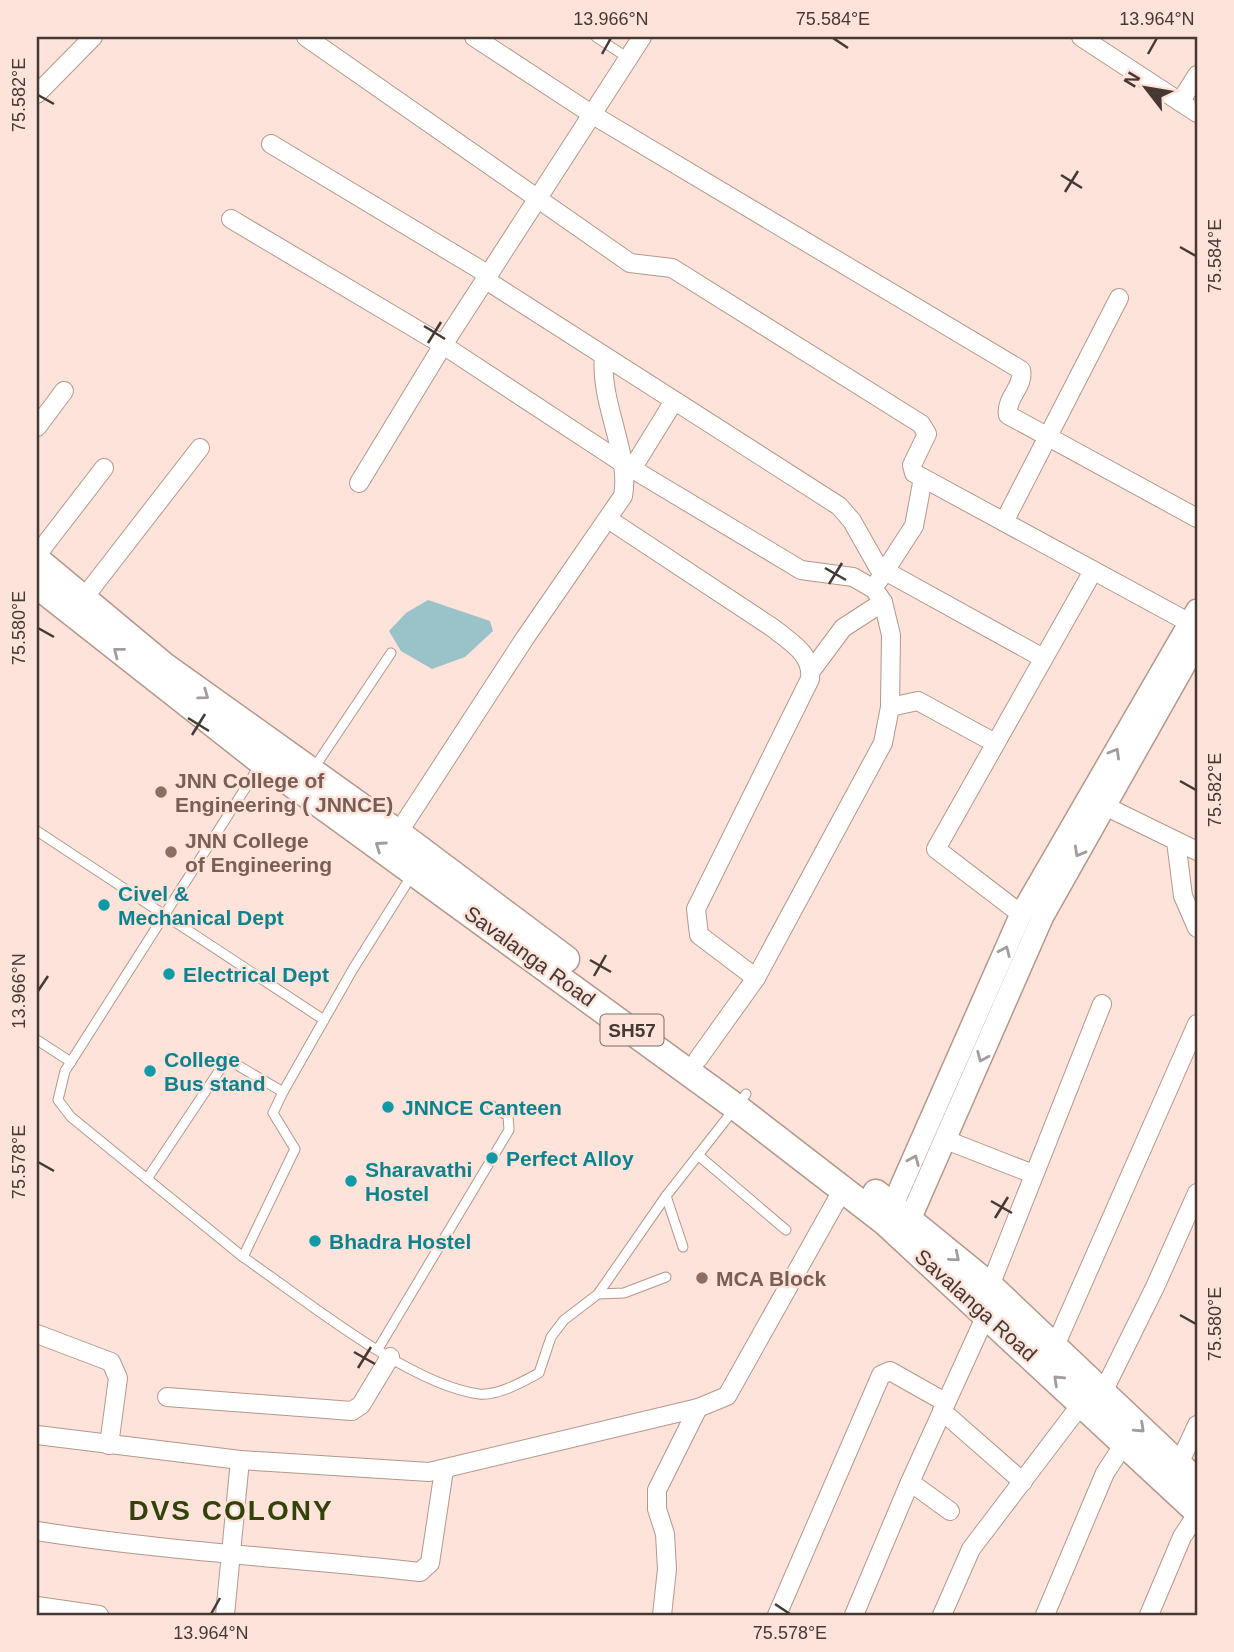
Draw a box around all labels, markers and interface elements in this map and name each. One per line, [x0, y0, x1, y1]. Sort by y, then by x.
text: 13.966°N [573, 9, 649, 29]
text: 75.584°E [796, 9, 870, 29]
text: 13.964°N [1119, 9, 1195, 29]
north arrow [1112, 52, 1182, 122]
text: 75.582°E [9, 58, 29, 132]
text: N [1119, 68, 1144, 91]
text: 75.584°E [1205, 219, 1225, 293]
text: 75.580°E [9, 591, 29, 665]
one-way arrow [114, 648, 126, 661]
one-way arrow [196, 687, 209, 699]
one-way arrow [1107, 747, 1120, 760]
text: 75.582°E [1205, 753, 1225, 827]
place label: JNN College of Engineering ( JNNCE) [175, 769, 393, 816]
marker: JNN College of Engineering ( JNNCE) [153, 784, 169, 800]
place label: JNN College of Engineering [185, 829, 332, 876]
one-way arrow [375, 842, 388, 854]
marker: JNN College of Engineering [163, 844, 179, 860]
one-way arrow [1074, 845, 1087, 857]
place label: Civel & Mechanical Dept [118, 882, 284, 929]
marker: Civel & Mechanical Dept [96, 897, 112, 913]
street label: Savalanga Road [460, 901, 600, 1011]
one-way arrow [997, 946, 1011, 959]
text: 13.966°N [9, 953, 29, 1029]
place label: Electrical Dept [183, 963, 329, 986]
marker: Electrical Dept [161, 966, 177, 982]
road number: SH57 [600, 1014, 664, 1046]
place label: College Bus stand [164, 1048, 266, 1095]
one-way arrow [976, 1050, 990, 1062]
marker: College Bus stand [142, 1063, 158, 1079]
place label: JNNCE Canteen [402, 1096, 562, 1119]
marker: JNNCE Canteen [380, 1099, 396, 1115]
text: 75.578°E [9, 1125, 29, 1199]
place label: Perfect Alloy [506, 1147, 634, 1170]
marker: Perfect Alloy [484, 1150, 500, 1166]
one-way arrow [906, 1155, 920, 1167]
place label: Sharavathi Hostel [365, 1158, 472, 1205]
marker: Sharavathi Hostel [343, 1173, 359, 1189]
place label: Bhadra Hostel [329, 1230, 471, 1253]
marker: Bhadra Hostel [307, 1233, 323, 1249]
street label: Savalanga Road [911, 1244, 1041, 1366]
one-way arrow [947, 1249, 960, 1261]
place label: MCA Block [716, 1267, 826, 1290]
marker: MCA Block [694, 1270, 710, 1286]
text: 75.580°E [1205, 1287, 1225, 1361]
one-way arrow [1053, 1376, 1066, 1389]
one-way arrow [1132, 1420, 1145, 1432]
district label: DVS COLONY [128, 1495, 334, 1526]
text: 13.964°N [173, 1623, 249, 1643]
text: 75.578°E [753, 1623, 827, 1643]

